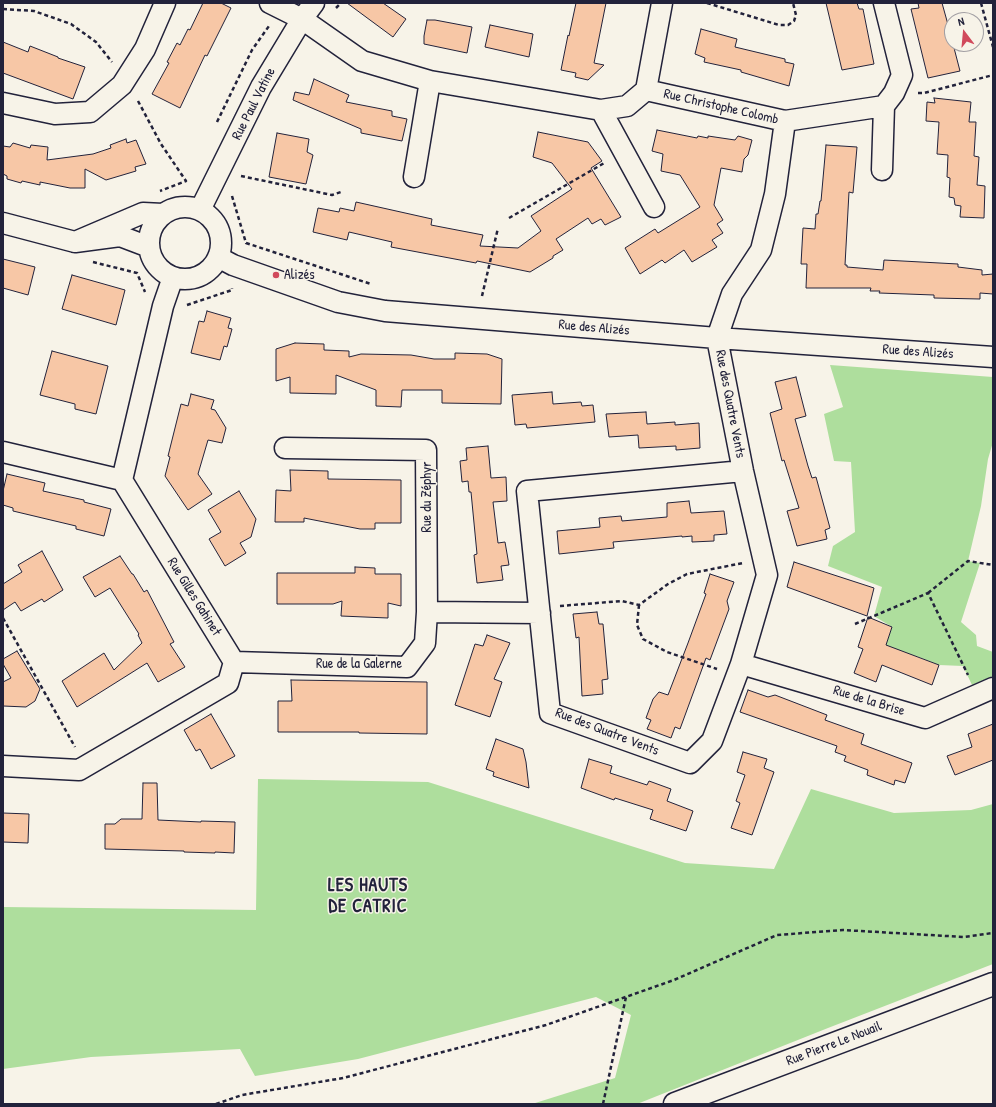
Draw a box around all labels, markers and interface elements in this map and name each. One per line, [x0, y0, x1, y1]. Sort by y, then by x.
north arrow [944, 12, 984, 52]
text: N [956, 14, 966, 29]
street label: Rue Paul Vatine [229, 65, 279, 143]
street label: Rue Christophe Colomb [662, 86, 780, 128]
place label: Alizés [284, 267, 315, 283]
marker: Alizés [271, 270, 281, 280]
street label: Rue des Alizés [558, 317, 630, 339]
street label: Rue des Alizés [882, 341, 954, 363]
street label: Rue des Quatre Vents [711, 349, 749, 459]
street label: Rue du Zéphyr [419, 462, 435, 532]
street label: Rue Gilles Gahinet [163, 555, 225, 639]
street label: Rue de la Galerne [316, 656, 402, 672]
street label: Rue de la Brise [831, 682, 907, 720]
street label: Rue des Quatre Vents [553, 705, 661, 759]
district label: LES HAUTS DE CATRIC [328, 875, 408, 918]
street label: Rue Pierre Le Nouail [784, 1018, 884, 1070]

